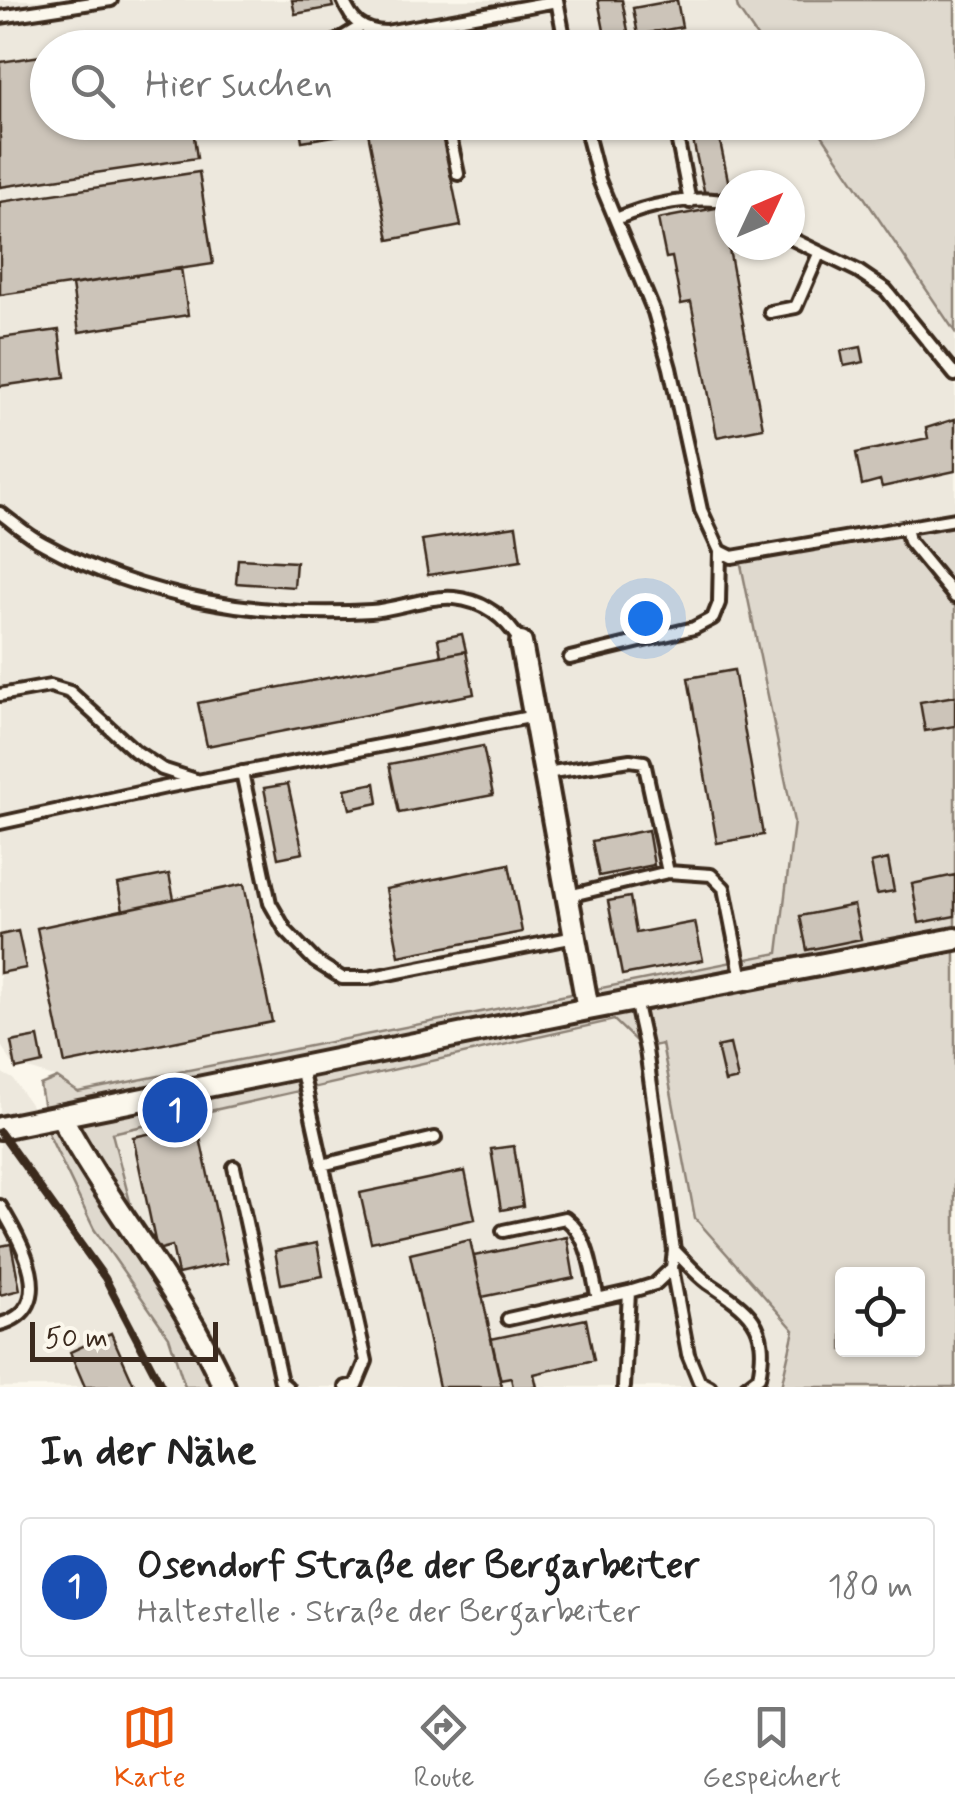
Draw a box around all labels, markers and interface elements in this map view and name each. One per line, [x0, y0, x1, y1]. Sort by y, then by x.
search box [30, 30, 925, 140]
icon: search [65, 58, 120, 113]
text: Hier suchen [145, 61, 333, 110]
north arrow [715, 170, 805, 260]
your location [620, 593, 671, 644]
pin: 1 [142, 1072, 208, 1148]
map controls [835, 1267, 925, 1357]
button: locate [835, 1267, 925, 1357]
scale bar [30, 1317, 218, 1362]
text: 50 m [45, 1321, 108, 1358]
text: In der Nähe [40, 1425, 257, 1480]
text: Osendorf Straße der Bergarbeiter [137, 1542, 699, 1591]
text: 1 [67, 1566, 82, 1608]
text: 180 m [828, 1566, 913, 1608]
text: Haltestelle · Straße der Bergarbeiter [137, 1591, 640, 1633]
tab: Karte [114, 1700, 186, 1797]
tab: Route [413, 1700, 474, 1797]
tab: Gespeichert [702, 1700, 841, 1797]

